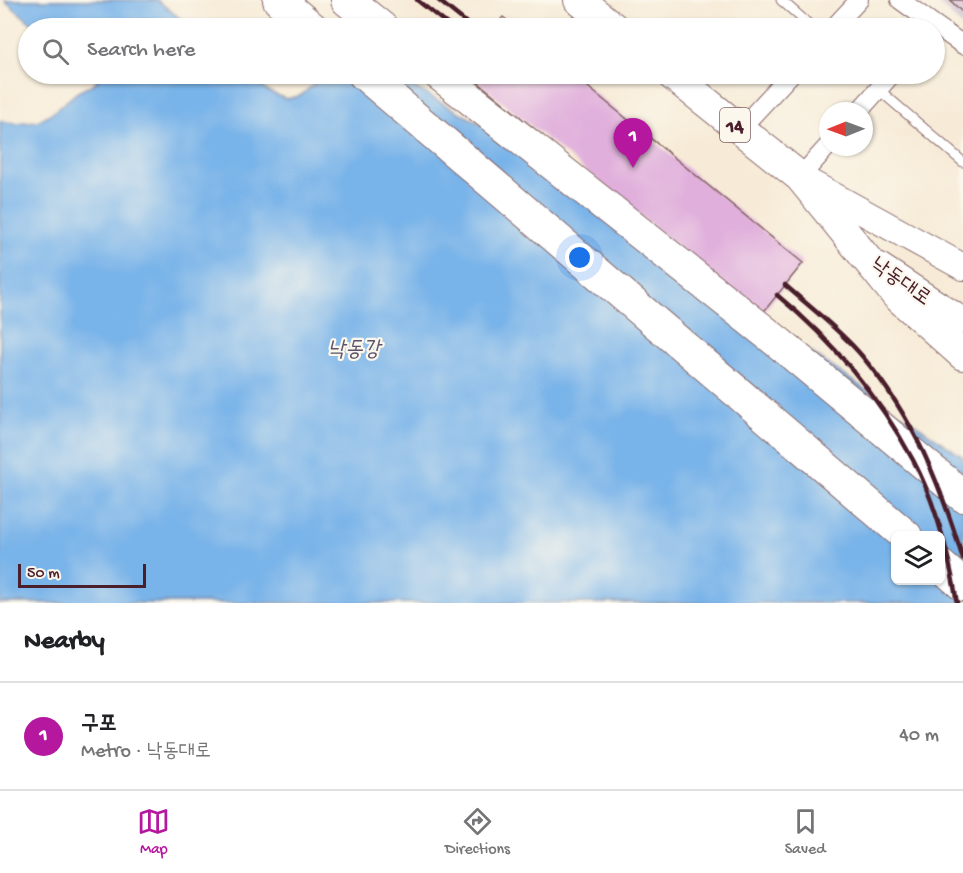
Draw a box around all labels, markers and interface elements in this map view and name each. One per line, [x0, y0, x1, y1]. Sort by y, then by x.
search box [18, 18, 945, 84]
icon: search [39, 35, 72, 68]
text: Search here [87, 38, 195, 64]
north arrow [819, 102, 873, 156]
road number: 14 [720, 108, 750, 142]
pin: 1 [614, 118, 652, 168]
your location [565, 243, 594, 272]
street label: 낙동대로 [865, 253, 935, 312]
water label: 낙동강 [327, 338, 383, 364]
map controls [891, 531, 945, 585]
button: layers [891, 531, 945, 585]
scale bar [18, 561, 146, 588]
text: 50 m [27, 565, 60, 584]
text: Nearby [24, 627, 105, 658]
text: 구포 [81, 712, 116, 738]
text: 1 [39, 725, 48, 748]
text: 40 m [899, 725, 939, 748]
text: Metro · 낙동대로 [81, 741, 211, 764]
tab: Map [137, 805, 170, 860]
tab: Directions [445, 805, 510, 860]
tab: Saved [785, 805, 826, 860]

